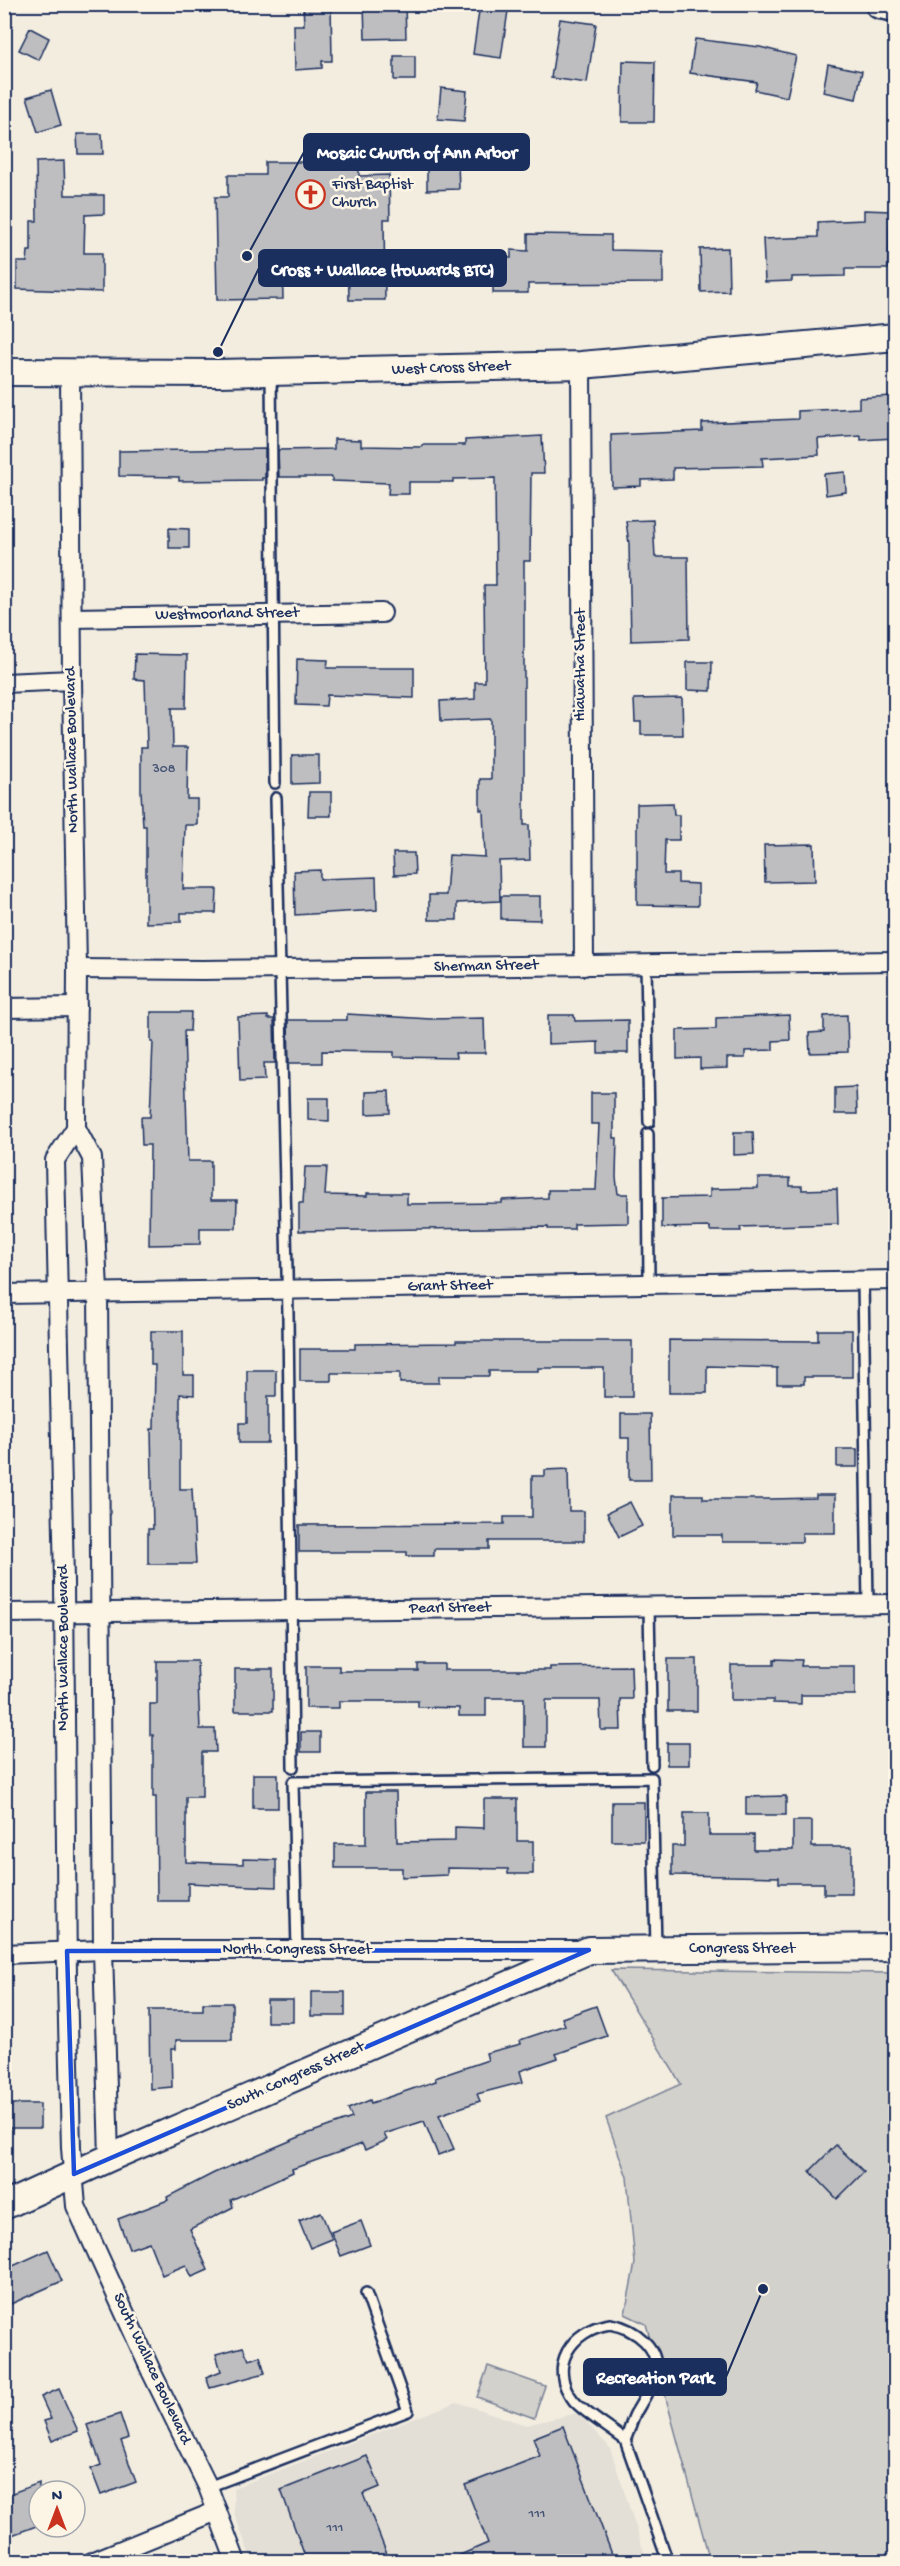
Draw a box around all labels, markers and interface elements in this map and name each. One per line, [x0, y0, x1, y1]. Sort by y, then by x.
callout: Mosaic Church of Ann Arbor [304, 134, 529, 170]
text: Mosaic Church of Ann Arbor [317, 144, 520, 165]
place label: First Baptist Church [331, 176, 414, 213]
church icon: First Baptist Church [295, 178, 327, 210]
callout: Cross + Wallace (towards BTC) [259, 250, 506, 286]
text: Cross + Wallace (towards BTC) [270, 261, 495, 282]
street label: West Cross Street [391, 357, 512, 381]
street label: Westmoorland Street [155, 604, 300, 626]
street label: Hiawatha Street [572, 607, 591, 722]
street label: North Wallace Boulevard [62, 665, 84, 833]
house number: 308 [152, 761, 176, 778]
street label: Sherman Street [434, 957, 540, 977]
street label: Grant Street [407, 1277, 494, 1297]
street label: North Wallace Boulevard [55, 1563, 74, 1731]
street label: Pearl Street [408, 1599, 492, 1619]
street label: Congress Street [689, 1940, 796, 1959]
street label: North Congress Street [222, 1941, 373, 1960]
street label: South Congress Street [225, 2038, 369, 2116]
street label: South Wallace Boulevard [108, 2290, 195, 2449]
callout: Recreation Park [584, 2359, 726, 2395]
text: Recreation Park [595, 2369, 716, 2390]
north arrow [27, 2479, 87, 2539]
text: N [52, 2488, 63, 2507]
house number: 111 [528, 2506, 545, 2523]
house number: 111 [326, 2520, 343, 2537]

